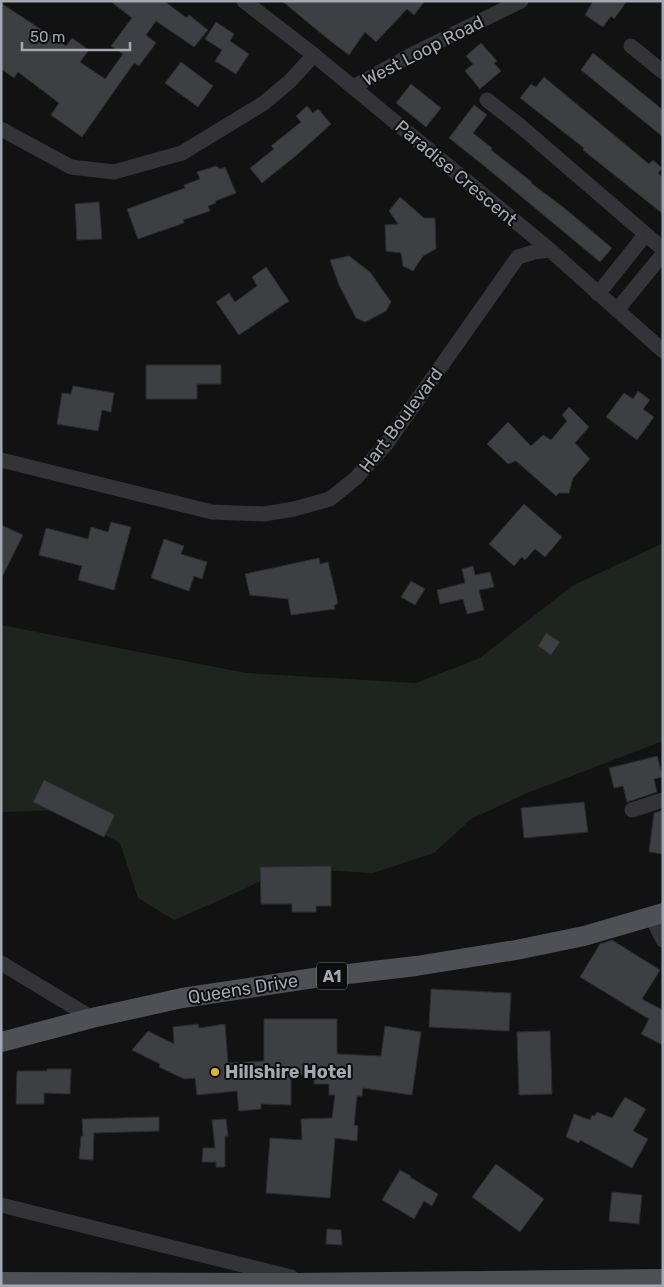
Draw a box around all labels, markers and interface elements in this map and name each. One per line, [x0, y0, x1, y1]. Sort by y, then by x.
street label: West Loop Road [359, 11, 487, 91]
scale bar [22, 20, 130, 52]
text: 50 m [30, 28, 65, 46]
street label: Paradise Crescent [391, 116, 521, 230]
street label: Hart Boulevard [355, 363, 447, 477]
road number: A1 [317, 962, 347, 989]
street label: Queens Drive [186, 969, 300, 1009]
place label: Hillshire Hotel [225, 1061, 352, 1083]
marker: Hillshire Hotel [209, 1066, 221, 1078]

